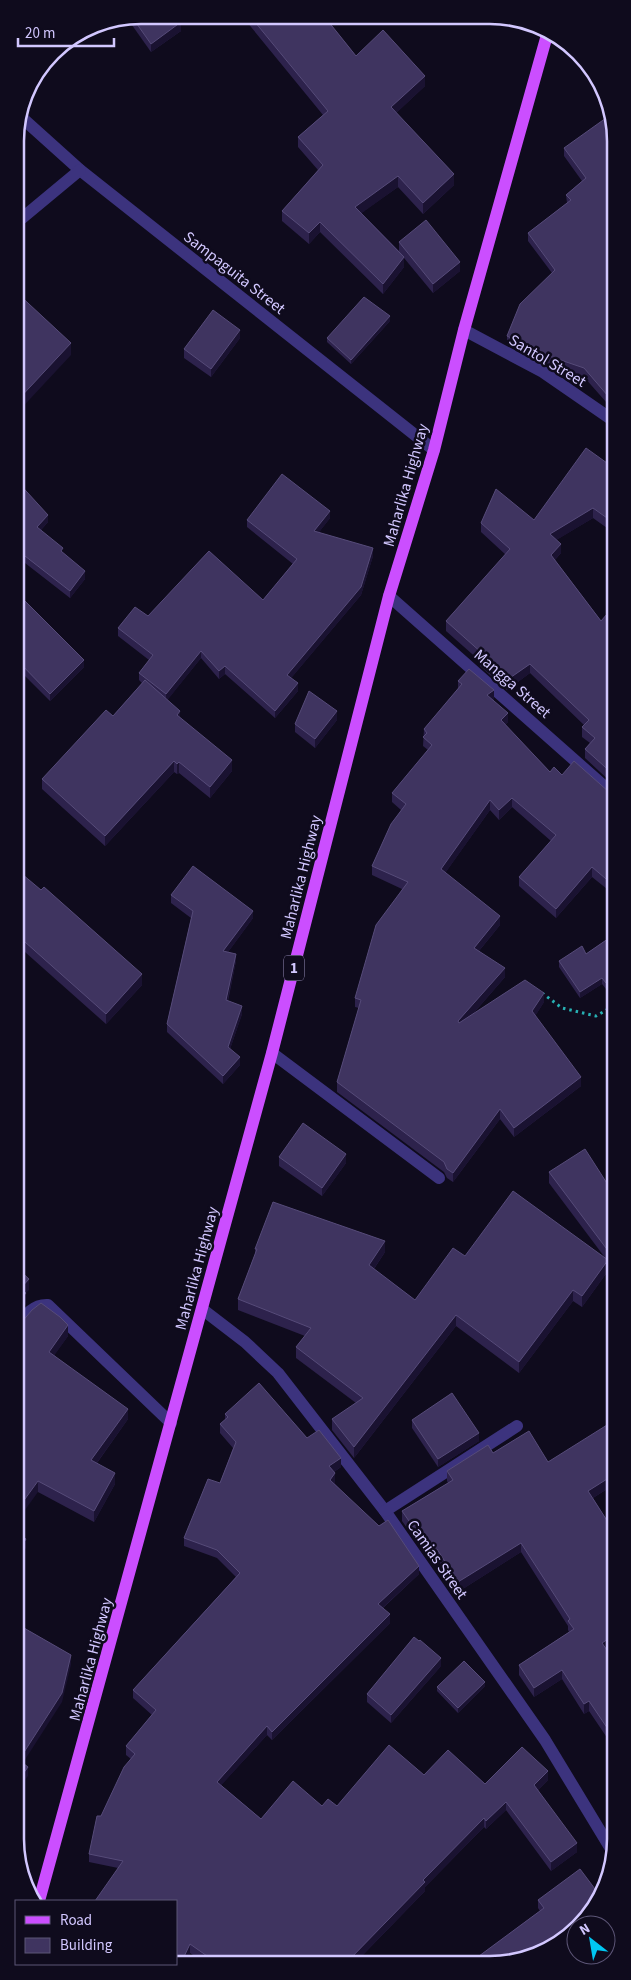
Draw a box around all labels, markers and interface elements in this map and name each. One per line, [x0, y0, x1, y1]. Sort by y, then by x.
scale bar [18, 15, 114, 47]
text: 20 m [25, 23, 55, 44]
street label: Sampaguita Street [179, 226, 290, 320]
street label: Santol Street [505, 329, 591, 393]
street label: Maharlika Highway [378, 421, 434, 549]
street label: Mangga Street [469, 644, 556, 724]
street label: Maharlika Highway [275, 812, 327, 942]
road number: 1 [284, 956, 304, 980]
street label: Maharlika Highway [170, 1204, 224, 1332]
street label: Camias Street [402, 1515, 473, 1604]
street label: Maharlika Highway [64, 1595, 118, 1723]
legend [15, 1900, 178, 1965]
text: Road [60, 1910, 92, 1931]
north arrow [566, 1915, 616, 1965]
text: N [576, 1919, 594, 1941]
text: Building [60, 1935, 113, 1956]

